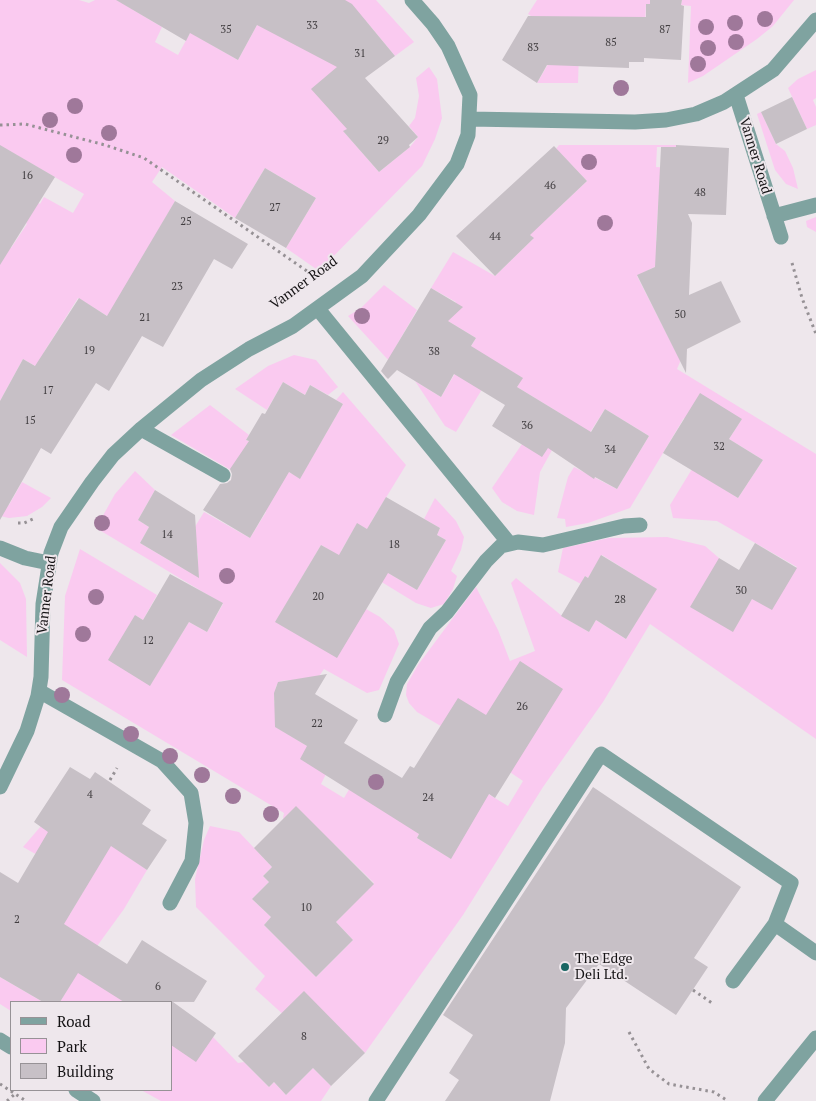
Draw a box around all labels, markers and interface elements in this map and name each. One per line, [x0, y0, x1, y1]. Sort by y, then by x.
house number: 33 [306, 19, 318, 33]
house number: 35 [220, 23, 232, 37]
house number: 87 [659, 23, 671, 37]
house number: 85 [605, 36, 617, 50]
house number: 83 [527, 41, 539, 55]
house number: 31 [354, 47, 366, 61]
street label: Vanner Road [735, 116, 775, 196]
house number: 29 [377, 134, 389, 148]
house number: 16 [21, 169, 33, 183]
house number: 46 [544, 179, 556, 193]
house number: 48 [694, 186, 706, 200]
house number: 27 [269, 201, 281, 215]
house number: 25 [180, 215, 192, 229]
house number: 44 [489, 230, 501, 244]
street label: Vanner Road [267, 253, 341, 313]
house number: 23 [171, 280, 183, 294]
house number: 50 [674, 308, 686, 322]
house number: 21 [139, 311, 151, 325]
house number: 19 [83, 344, 95, 358]
house number: 38 [428, 345, 440, 359]
house number: 17 [42, 384, 54, 398]
house number: 15 [24, 414, 36, 428]
house number: 36 [521, 419, 533, 433]
house number: 32 [713, 440, 725, 454]
house number: 34 [604, 443, 616, 457]
house number: 14 [161, 528, 173, 542]
house number: 18 [388, 538, 400, 552]
street label: Vanner Road [34, 555, 60, 635]
house number: 30 [735, 584, 747, 598]
house number: 20 [312, 590, 324, 604]
house number: 28 [614, 593, 626, 607]
house number: 12 [142, 634, 154, 648]
house number: 26 [516, 700, 528, 714]
house number: 22 [311, 717, 323, 731]
house number: 4 [87, 788, 93, 802]
house number: 24 [422, 791, 434, 805]
house number: 10 [300, 901, 312, 915]
house number: 2 [14, 913, 20, 927]
place label: The Edge Deli Ltd. [575, 951, 633, 984]
marker: The Edge Deli Ltd. [559, 961, 571, 973]
house number: 6 [155, 980, 161, 994]
legend [10, 1001, 172, 1091]
text: Road [57, 1011, 90, 1031]
house number: 8 [301, 1030, 307, 1044]
text: Park [57, 1036, 87, 1056]
text: Building [57, 1061, 114, 1081]

